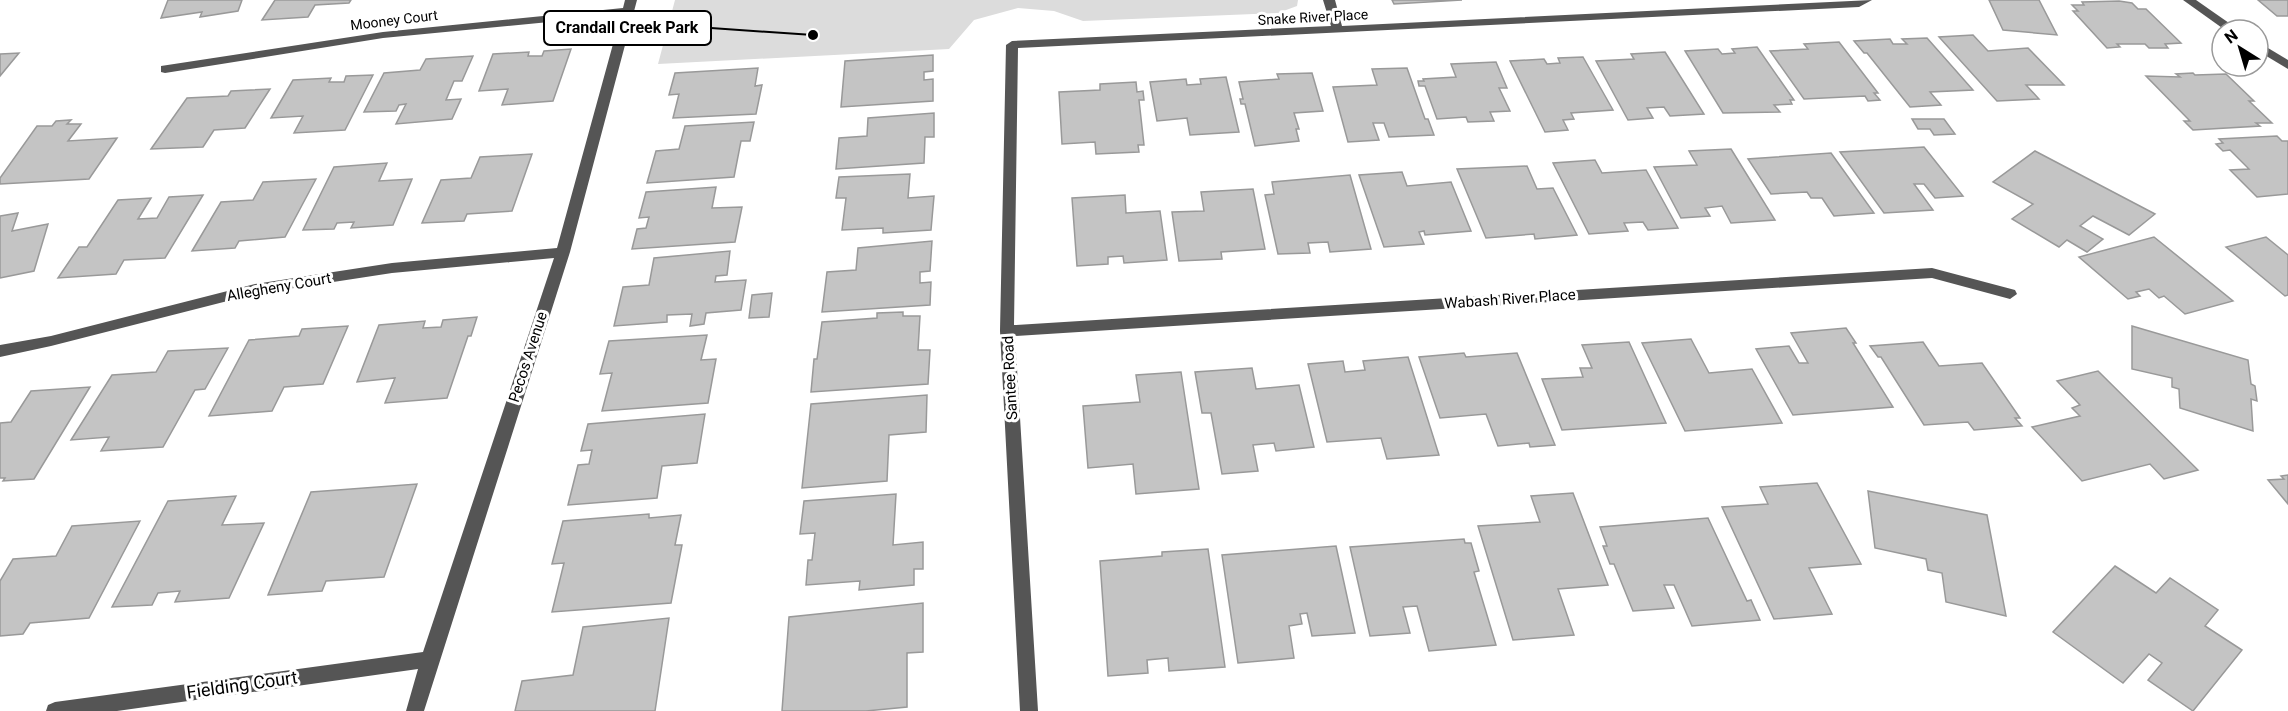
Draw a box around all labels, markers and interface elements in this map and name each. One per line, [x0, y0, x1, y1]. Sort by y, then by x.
street label: Snake River Place [1257, 6, 1369, 28]
street label: Mooney Court [349, 7, 439, 33]
callout: Crandall Creek Park [544, 11, 711, 45]
text: Crandall Creek Park [556, 18, 699, 37]
north arrow [2210, 18, 2270, 78]
text: N [2221, 25, 2242, 47]
street label: Allegheny Court [225, 269, 333, 305]
street label: Wabash River Place [1444, 285, 1576, 313]
street label: Pecos Avenue [505, 309, 551, 405]
street label: Santee Road [999, 335, 1021, 421]
street label: Fielding Court [185, 666, 299, 703]

